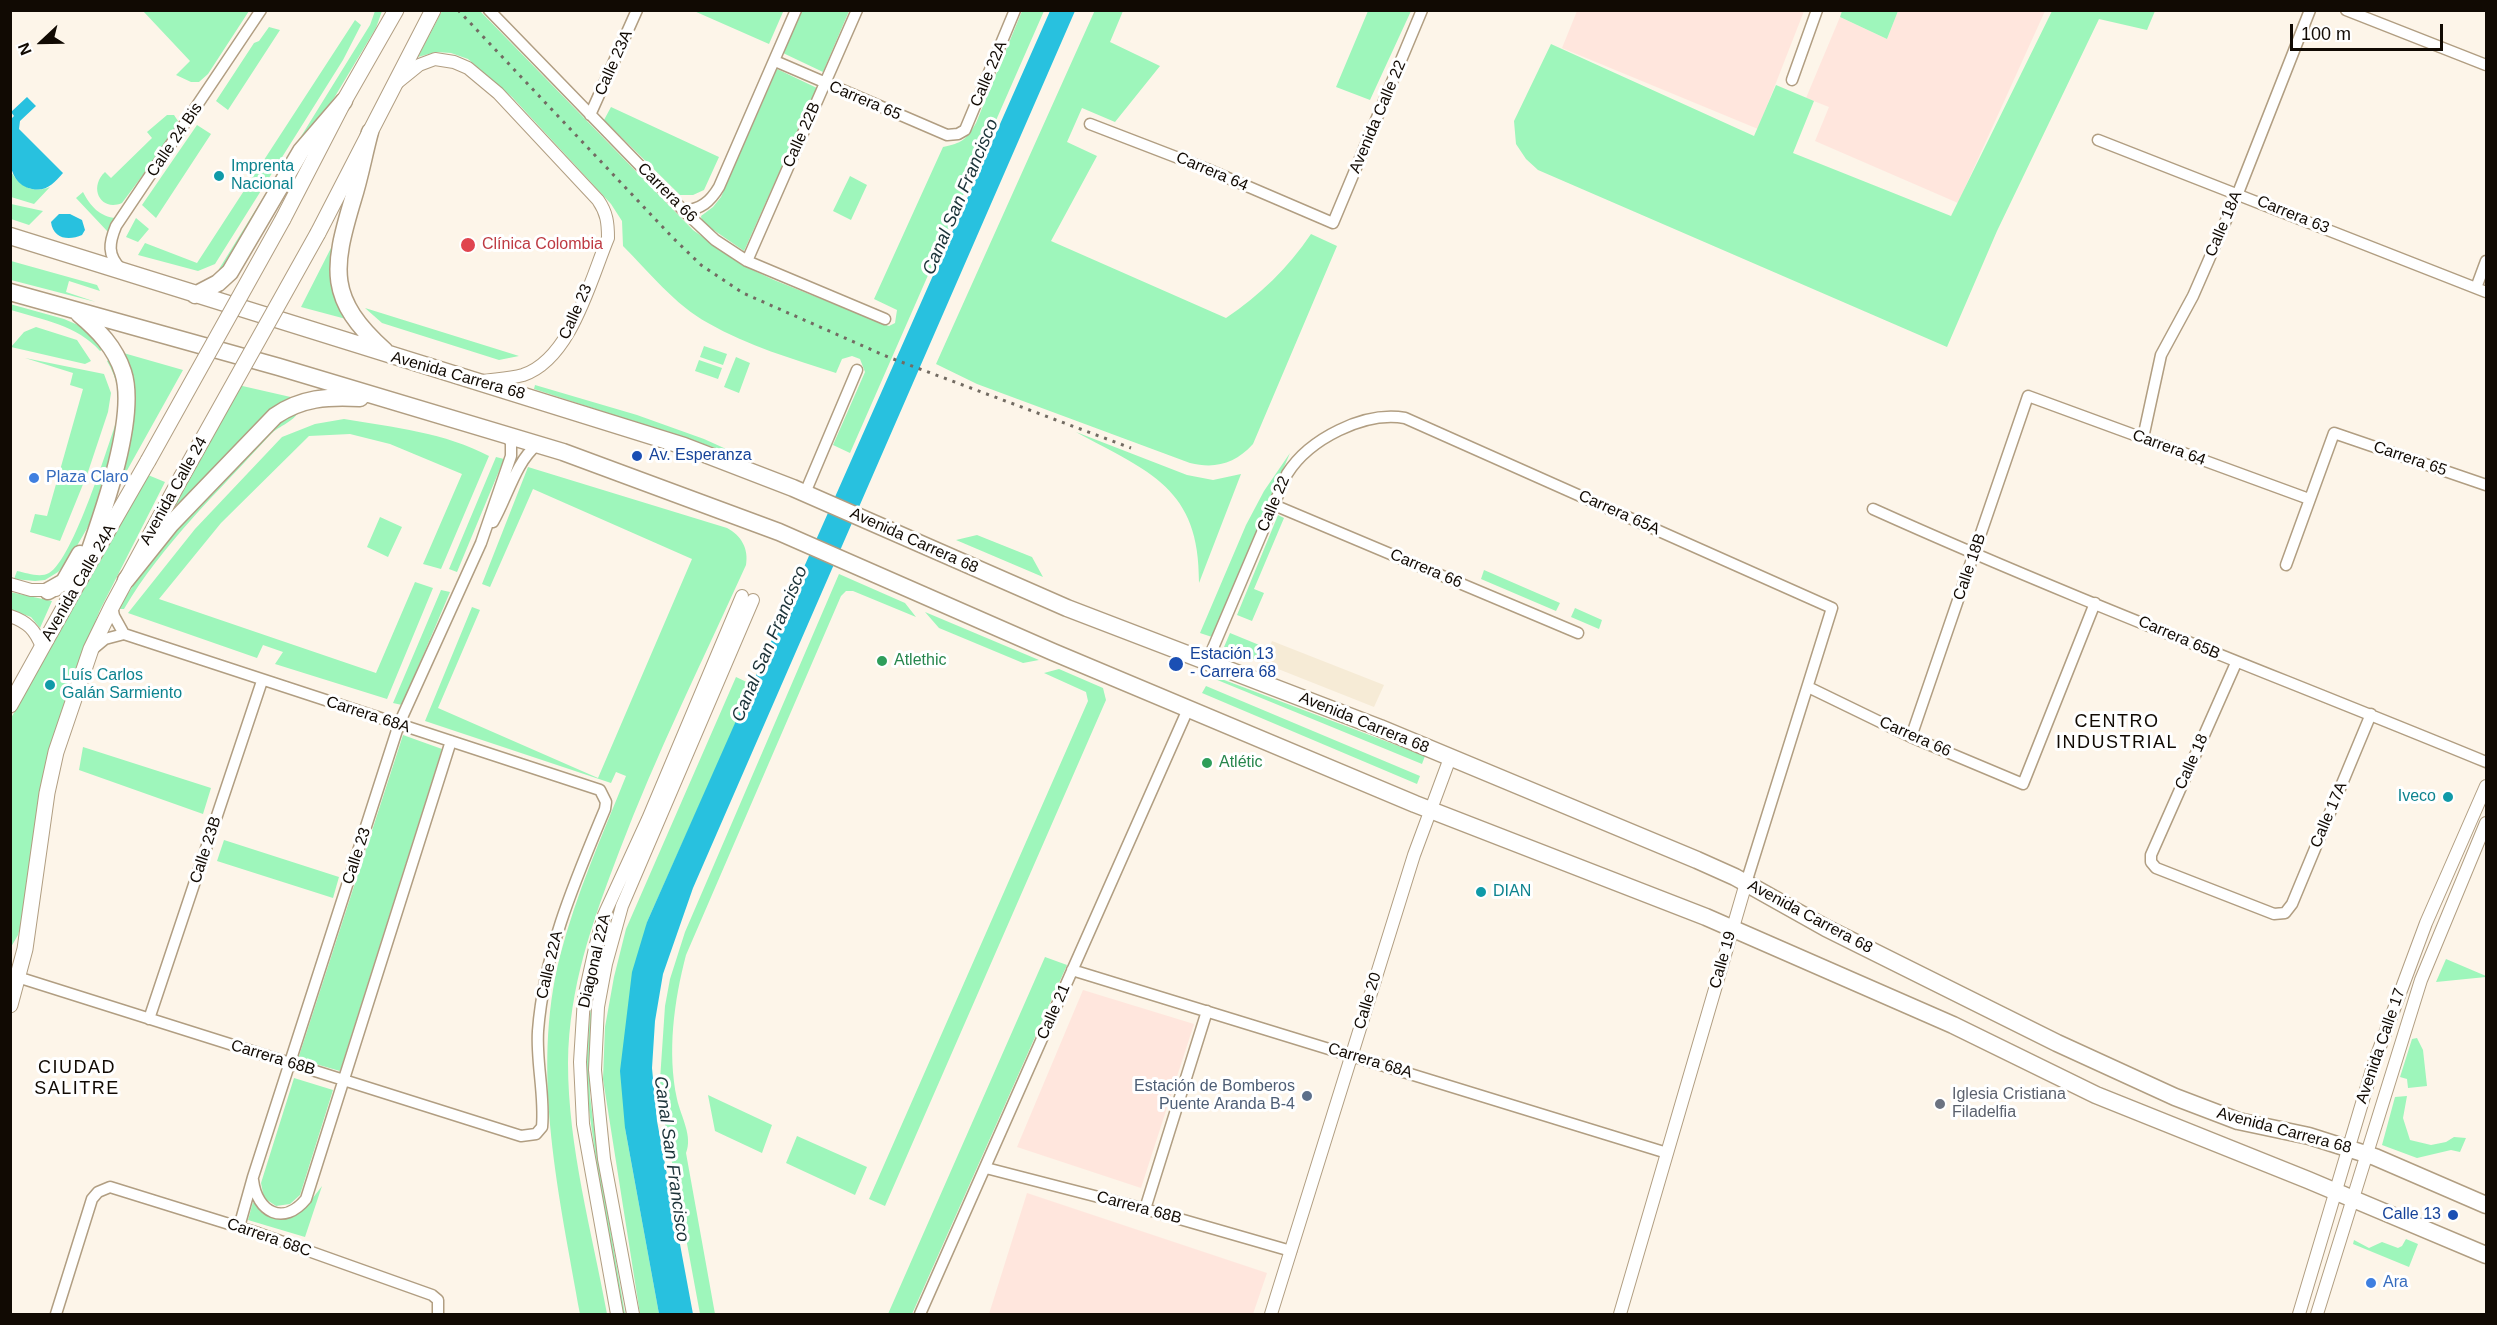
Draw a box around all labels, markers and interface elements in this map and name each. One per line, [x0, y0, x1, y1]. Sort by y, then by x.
north arrow [12, 12, 72, 72]
scale bar [2293, 12, 2446, 50]
text: 100 m [2301, 24, 2351, 44]
street label: Calle 23A [591, 27, 637, 99]
street label: Calle 22A [967, 38, 1011, 110]
text: N [15, 40, 35, 57]
street label: Avenida Calle 22 [1346, 58, 1410, 176]
street label: Carrera 65 [826, 77, 904, 125]
street label: Calle 24 Bis [143, 99, 207, 181]
street label: Calle 22B [779, 99, 825, 171]
water label: Canal San Francisco [918, 116, 1004, 278]
street label: Carrera 64 [1173, 148, 1251, 196]
place label: Imprenta Nacional [231, 157, 294, 195]
street label: Carrera 66 [633, 159, 701, 227]
marker: Imprenta Nacional [212, 169, 226, 183]
street label: Calle 18A [2202, 188, 2246, 260]
street label: Carrera 63 [2254, 192, 2332, 238]
place label: Clínica Colombia [482, 235, 603, 255]
marker: Clínica Colombia [459, 236, 477, 254]
street label: Calle 23 [555, 281, 597, 343]
street label: Avenida Carrera 68 [389, 348, 527, 404]
street label: Carrera 64 [2130, 426, 2208, 470]
street label: Avenida Calle 24 [136, 434, 212, 548]
street label: Carrera 65 [2371, 437, 2449, 481]
place label: Av. Esperanza [649, 446, 752, 466]
marker: Av. Esperanza [630, 449, 644, 463]
place label: Plaza Claro [46, 468, 129, 488]
marker: Plaza Claro [27, 471, 41, 485]
street label: Calle 22 [1254, 473, 1294, 535]
street label: Carrera 65A [1575, 487, 1663, 539]
street label: Avenida Carrera 68 [847, 504, 981, 578]
street label: Avenida Calle 24A [38, 521, 120, 645]
street label: Calle 18B [1950, 531, 1990, 603]
street label: Carrera 66 [1387, 545, 1465, 593]
water label: Canal San Francisco [727, 563, 813, 725]
street label: Carrera 65B [2135, 612, 2223, 664]
place label: Estación 13 - Carrera 68 [1190, 645, 1276, 683]
place label: Atlethic [894, 651, 946, 671]
marker: Atlethic [875, 654, 889, 668]
marker: Estación 13 - Carrera 68 [1167, 655, 1185, 673]
place label: Luís Carlos Galán Sarmiento [62, 666, 182, 704]
marker: Luís Carlos Galán Sarmiento [43, 678, 57, 692]
street label: Avenida Carrera 68 [1296, 688, 1432, 758]
street label: Carrera 68A [324, 692, 412, 738]
district label: CENTRO INDUSTRIAL [2056, 711, 2178, 754]
street label: Carrera 66 [1876, 713, 1954, 761]
street label: Calle 18 [2171, 731, 2213, 793]
place label: Atlétic [1219, 753, 1263, 773]
marker: Atlétic [1200, 756, 1214, 770]
street label: Calle 17A [2307, 779, 2351, 851]
place label: Iveco [2398, 787, 2436, 807]
marker: Iveco [2441, 790, 2455, 804]
street label: Calle 23B [186, 814, 226, 886]
street label: Calle 23 [339, 825, 375, 887]
street label: Avenida Carrera 68 [1744, 876, 1876, 958]
place label: DIAN [1493, 882, 1531, 902]
marker: DIAN [1474, 885, 1488, 899]
street label: Diagonal 22A [575, 912, 615, 1010]
street label: Calle 22A [533, 929, 567, 1001]
street label: Calle 19 [1706, 929, 1740, 991]
street label: Calle 20 [1350, 970, 1386, 1032]
street label: Calle 21 [1033, 981, 1075, 1043]
street label: Avenida Calle 17 [2352, 986, 2410, 1106]
street label: Carrera 68B [229, 1036, 317, 1080]
street label: Carrera 68A [1326, 1039, 1414, 1083]
district label: CIUDAD SALITRE [34, 1057, 120, 1100]
water label: Canal San Francisco [649, 1075, 693, 1243]
place label: Estación de Bomberos Puente Aranda B-4 [1134, 1077, 1295, 1115]
place label: Iglesia Cristiana Filadelfia [1952, 1085, 2066, 1123]
marker: Estación de Bomberos Puente Aranda B-4 [1300, 1089, 1314, 1103]
marker: Iglesia Cristiana Filadelfia [1933, 1097, 1947, 1111]
street label: Avenida Carrera 68 [2215, 1104, 2353, 1158]
street label: Carrera 68B [1094, 1187, 1184, 1229]
place label: Calle 13 [2382, 1205, 2441, 1225]
marker: Calle 13 [2446, 1208, 2460, 1222]
street label: Carrera 68C [224, 1215, 314, 1261]
place label: Ara [2383, 1273, 2408, 1293]
marker: Ara [2364, 1276, 2378, 1290]

